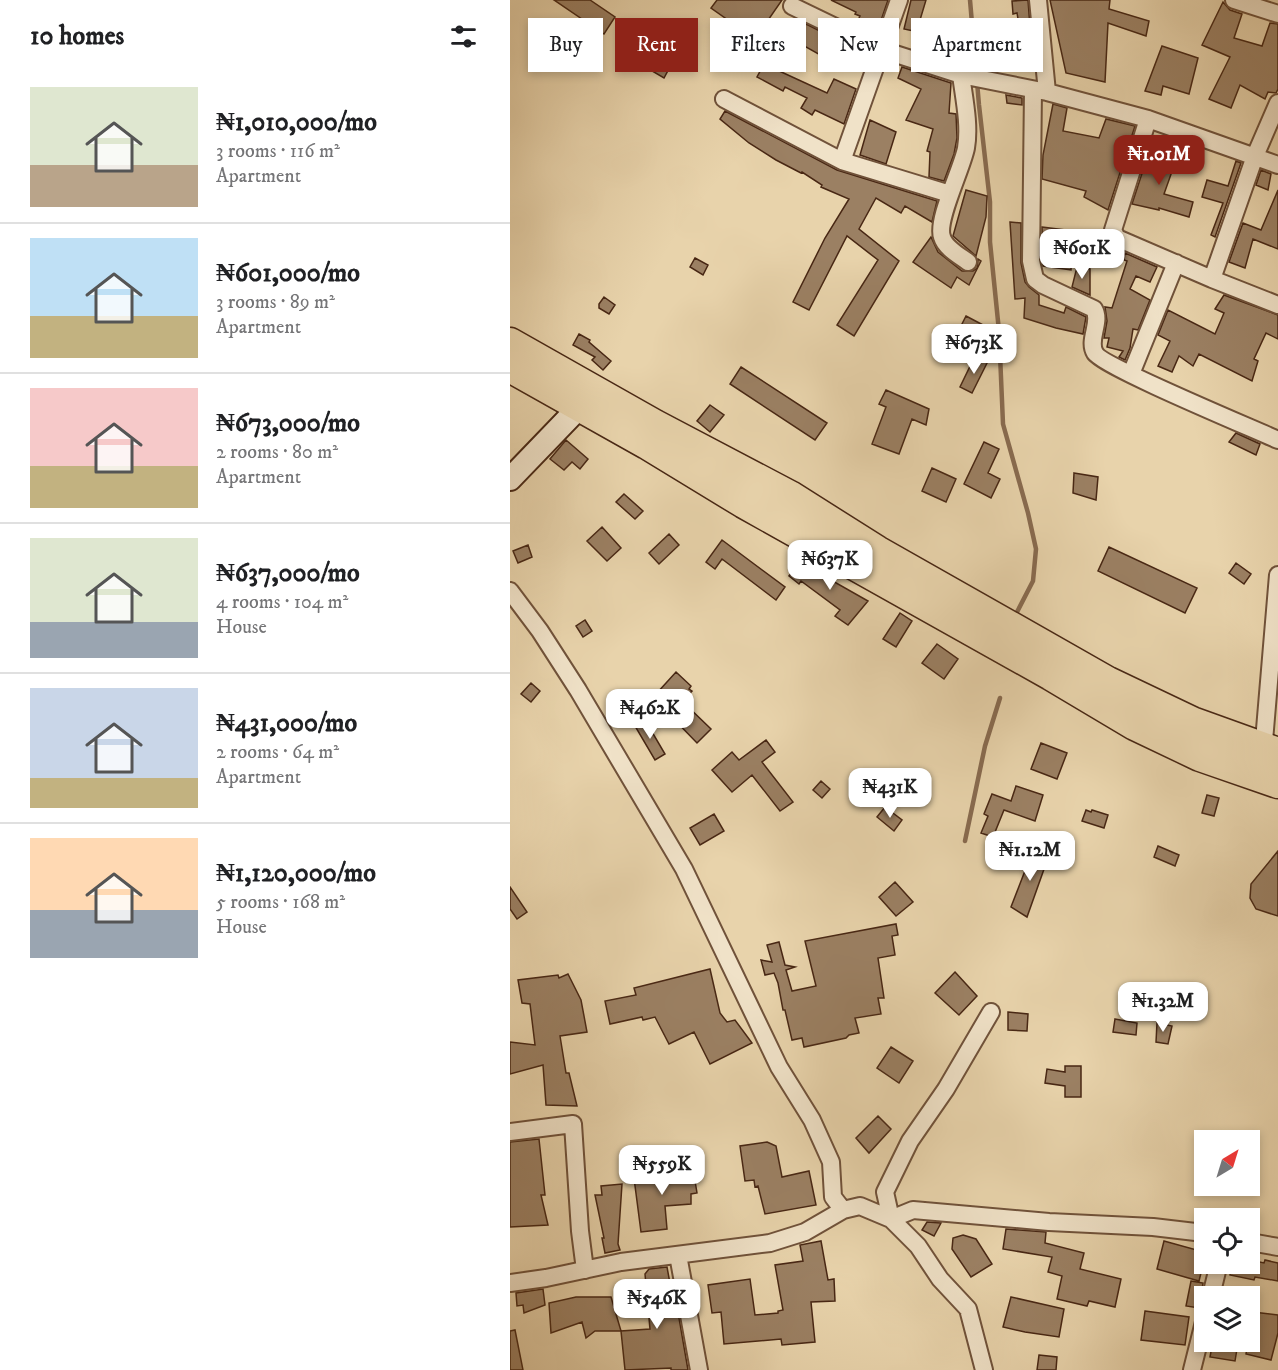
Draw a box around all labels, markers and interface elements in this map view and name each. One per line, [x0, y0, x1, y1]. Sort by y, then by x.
chip: Buy [528, 18, 603, 72]
chip: Rent [615, 18, 698, 72]
chip: Filters [710, 18, 806, 72]
chip: New [818, 18, 899, 72]
chip: Apartment [911, 18, 1043, 72]
text: 10 homes [30, 20, 124, 53]
icon: filters [447, 20, 480, 53]
text: ₦1,010,000/mo [216, 106, 377, 139]
icon: home [78, 111, 150, 183]
pin: ₦1.01M [1110, 135, 1208, 186]
text: 3 rooms · 116 m² [216, 139, 340, 164]
text: ₦1.01M [1128, 142, 1190, 167]
text: Apartment [216, 164, 301, 189]
pin: ₦601K [1040, 229, 1124, 280]
text: ₦601K [1054, 236, 1110, 261]
text: ₦601,000/mo [216, 257, 360, 290]
icon: home [78, 262, 150, 334]
text: 3 rooms · 89 m² [216, 290, 335, 315]
text: Apartment [216, 315, 301, 340]
pin: ₦673K [932, 324, 1016, 375]
text: ₦673K [946, 331, 1002, 356]
text: ₦673,000/mo [216, 407, 360, 440]
icon: home [78, 412, 150, 484]
text: 2 rooms · 80 m² [216, 440, 338, 465]
text: Apartment [216, 465, 301, 490]
pin: ₦637K [788, 540, 872, 591]
text: ₦637K [802, 547, 858, 572]
text: ₦637,000/mo [216, 557, 360, 590]
icon: home [78, 562, 150, 634]
text: 4 rooms · 104 m² [216, 590, 348, 615]
text: House [216, 615, 267, 640]
pin: ₦462K [608, 689, 692, 740]
text: ₦462K [620, 696, 680, 721]
text: ₦431,000/mo [216, 707, 357, 740]
icon: home [78, 712, 150, 784]
text: 2 rooms · 64 m² [216, 740, 339, 765]
text: Apartment [216, 765, 301, 790]
pin: ₦431K [848, 768, 932, 819]
text: ₦431K [863, 775, 917, 800]
pin: ₦1.12M [981, 831, 1079, 882]
text: ₦1.12M [999, 838, 1061, 863]
text: ₦1,120,000/mo [216, 857, 376, 890]
icon: home [78, 862, 150, 934]
text: 5 rooms · 168 m² [216, 890, 345, 915]
text: House [216, 915, 267, 940]
pin: ₦1.32M [1114, 982, 1212, 1033]
text: ₦1.32M [1132, 989, 1194, 1014]
north arrow [1194, 1130, 1260, 1196]
map controls [1194, 1130, 1260, 1352]
pin: ₦559K [620, 1145, 704, 1196]
text: ₦559K [633, 1152, 691, 1177]
button: locate [1194, 1208, 1260, 1274]
pin: ₦546K [615, 1279, 699, 1330]
text: ₦546K [627, 1286, 687, 1311]
button: layers [1194, 1286, 1260, 1352]

